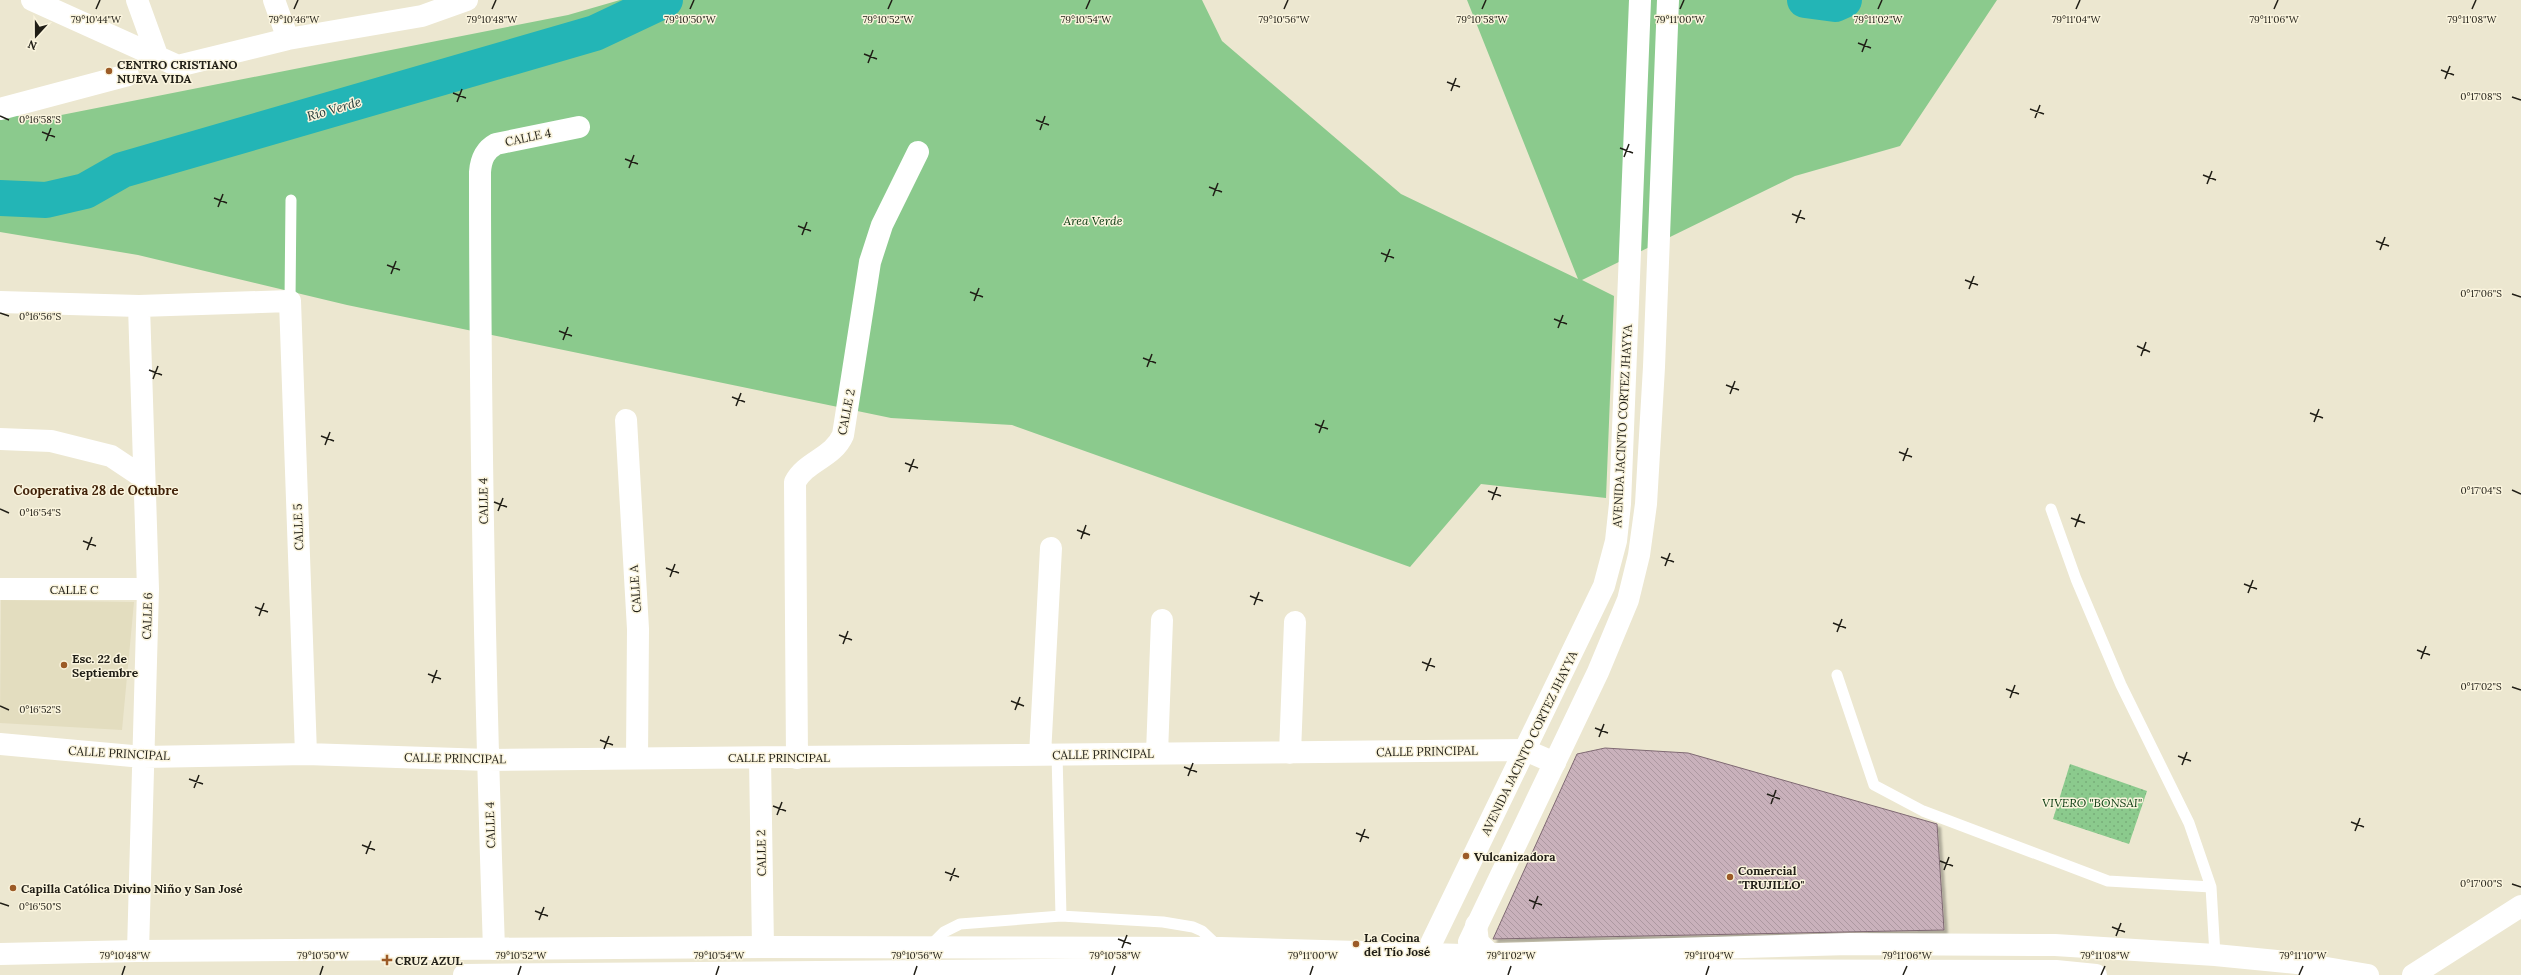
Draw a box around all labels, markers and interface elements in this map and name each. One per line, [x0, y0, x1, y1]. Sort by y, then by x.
text: 79°10'44"W [71, 13, 122, 26]
text: 79°10'46"W [269, 13, 320, 26]
text: 79°10'48"W [467, 13, 518, 26]
text: 79°10'50"W [664, 13, 717, 26]
text: 79°10'52"W [863, 13, 914, 26]
text: 79°10'54"W [1061, 13, 1112, 26]
text: 79°10'56"W [1258, 13, 1311, 26]
text: 79°10'58"W [1457, 13, 1508, 26]
text: 79°11'00"W [1655, 13, 1706, 26]
text: 79°11'02"W [1854, 13, 1903, 26]
text: 79°11'04"W [2052, 13, 2101, 26]
text: 79°11'06"W [2249, 13, 2300, 26]
text: 79°11'08"W [2447, 13, 2498, 26]
north arrow [16, 16, 56, 56]
text: N [25, 37, 39, 53]
place label: CENTRO CRISTIANO NUEVA VIDA [117, 57, 238, 86]
marker: CENTRO CRISTIANO NUEVA VIDA [104, 66, 114, 76]
text: 0°17'08"S [2460, 90, 2502, 103]
water label: Río Verde [305, 93, 363, 125]
text: 0°16'58"S [19, 113, 61, 126]
street label: CALLE 4 [504, 125, 553, 149]
park label: Area Verde [1063, 213, 1123, 228]
text: 0°17'06"S [2460, 287, 2502, 300]
text: 0°16'56"S [19, 310, 61, 323]
street label: AVENIDA JACINTO CORTEZ JHAYYA [1609, 324, 1635, 529]
street label: CALLE 2 [834, 388, 858, 436]
street label: CALLE 4 [475, 477, 491, 525]
district label: Cooperativa 28 de Octubre [14, 482, 178, 499]
text: 0°17'04"S [2460, 484, 2502, 497]
street label: CALLE 5 [290, 503, 306, 551]
text: 0°16'54"S [19, 506, 61, 519]
street label: CALLE A [626, 564, 644, 613]
street label: CALLE C [50, 582, 99, 597]
street label: CALLE 6 [139, 592, 155, 640]
street label: AVENIDA JACINTO CORTEZ JHAYYA [1477, 648, 1581, 839]
place label: Esc. 22 de Septiembre [72, 651, 139, 680]
marker: Esc. 22 de Septiembre [59, 660, 69, 670]
text: 0°17'02"S [2460, 680, 2502, 693]
text: 0°16'52"S [19, 703, 61, 716]
street label: CALLE PRINCIPAL [68, 743, 170, 763]
street label: CALLE PRINCIPAL [1376, 743, 1478, 759]
street label: CALLE PRINCIPAL [1052, 746, 1154, 762]
street label: CALLE PRINCIPAL [404, 750, 506, 766]
street label: CALLE PRINCIPAL [728, 750, 830, 765]
park label: VIVERO "BONSAI" [2042, 795, 2142, 810]
street label: CALLE 4 [482, 801, 498, 849]
street label: CALLE 2 [753, 830, 769, 876]
place label: Vulcanizadora [1474, 849, 1556, 864]
marker: Vulcanizadora [1461, 851, 1471, 861]
place label: Comercial "TRUJILLO" [1738, 863, 1805, 892]
marker: Comercial "TRUJILLO" [1725, 872, 1735, 882]
text: 0°17'00"S [2460, 877, 2502, 890]
place label: Capilla Católica Divino Niño y San José [21, 881, 243, 896]
marker: Capilla Católica Divino Niño y San José [8, 883, 18, 893]
text: 0°16'50"S [19, 900, 62, 913]
place label: La Cocina del Tío José [1364, 930, 1431, 959]
marker: La Cocina del Tío José [1351, 939, 1361, 949]
text: 79°10'48"W [100, 949, 151, 962]
text: 79°10'50"W [297, 949, 350, 962]
text: 79°10'52"W [496, 949, 547, 962]
text: 79°10'54"W [694, 949, 745, 962]
text: 79°10'56"W [891, 949, 944, 962]
text: 79°10'58"W [1090, 949, 1141, 962]
text: 79°11'00"W [1288, 949, 1339, 962]
text: 79°11'02"W [1487, 949, 1536, 962]
text: 79°11'04"W [1685, 949, 1734, 962]
text: 79°11'06"W [1882, 949, 1933, 962]
text: 79°11'08"W [2080, 949, 2131, 962]
text: 79°11'10"W [2279, 949, 2328, 962]
place label: CRUZ AZUL [395, 953, 463, 968]
marker: CRUZ AZUL [382, 955, 392, 965]

